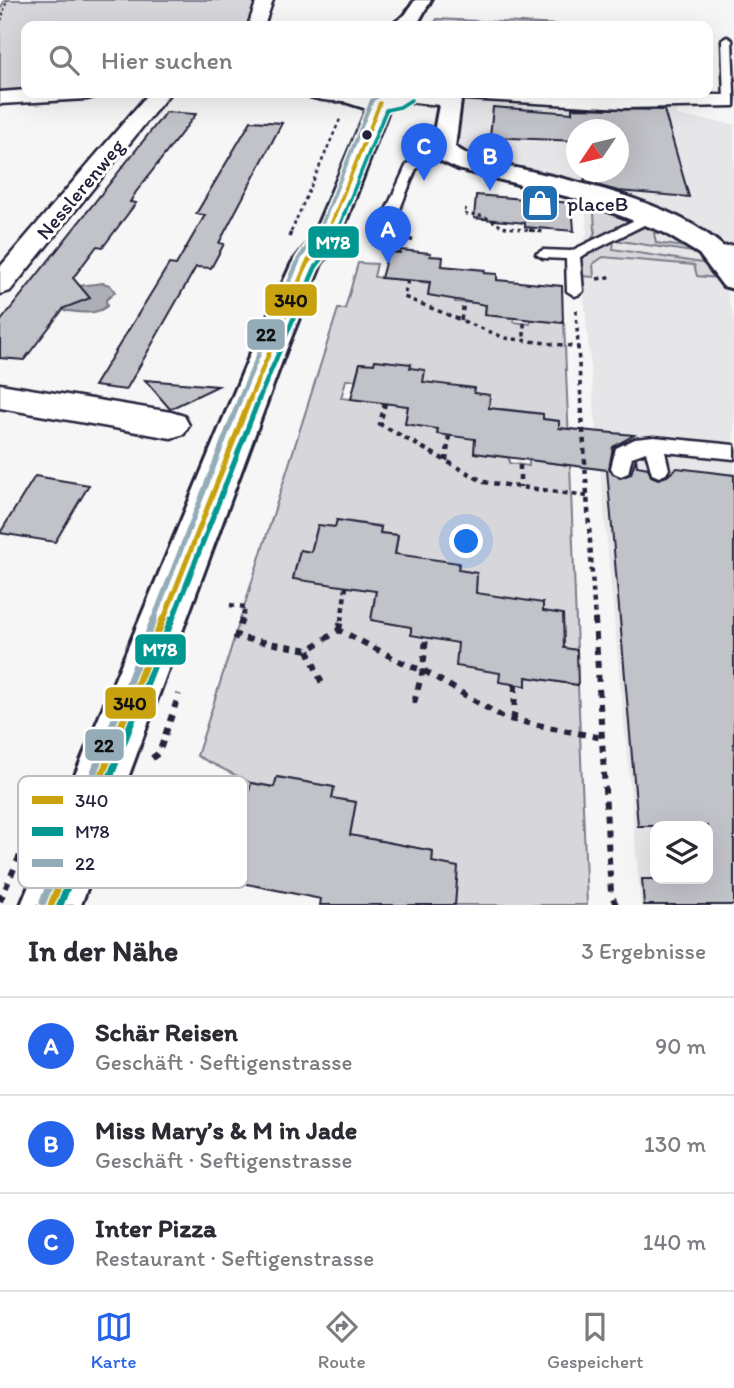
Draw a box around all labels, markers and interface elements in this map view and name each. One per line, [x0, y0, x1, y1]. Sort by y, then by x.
search box [21, 21, 713, 98]
icon: search [45, 41, 83, 79]
text: Hier suchen [101, 44, 233, 76]
north arrow [566, 119, 629, 182]
pin: C [401, 123, 447, 181]
unlabelled marker [360, 128, 374, 142]
street label: Nesslerenweg [31, 133, 129, 244]
pin: B [467, 133, 513, 191]
shop icon: placeB [519, 182, 561, 224]
place label: placeB [567, 191, 628, 216]
pin: A [365, 206, 411, 264]
line badge: M78 [307, 225, 360, 259]
text: M78 [316, 231, 351, 254]
line badge: 340 [264, 283, 318, 317]
text: 340 [274, 289, 308, 312]
line badge: 22 [246, 318, 286, 351]
text: 22 [256, 323, 276, 346]
your location [449, 524, 483, 558]
line badge: M78 [134, 633, 187, 666]
text: M78 [143, 638, 178, 661]
line badge: 340 [104, 686, 157, 720]
text: 340 [113, 692, 147, 715]
line badge: 22 [84, 728, 125, 762]
text: 22 [94, 734, 114, 757]
legend [18, 776, 248, 888]
text: 340 [75, 789, 108, 812]
text: M78 [75, 820, 110, 843]
map controls [650, 821, 713, 884]
button: layers [650, 821, 713, 884]
text: 22 [75, 852, 95, 875]
text: In der Nähe [28, 932, 178, 969]
text: 3 Ergebnisse [581, 937, 706, 965]
text: Schär Reisen [95, 1016, 238, 1048]
text: A [44, 1032, 58, 1060]
text: 90 m [655, 1032, 706, 1060]
text: Geschäft · Seftigenstrasse [95, 1048, 353, 1076]
text: Miss Mary’s & M in Jade [95, 1114, 357, 1146]
text: B [44, 1130, 58, 1158]
text: 130 m [644, 1130, 706, 1158]
text: Geschäft · Seftigenstrasse [95, 1146, 353, 1174]
text: Inter Pizza [95, 1212, 217, 1244]
text: C [44, 1228, 58, 1256]
text: 140 m [643, 1228, 706, 1256]
text: Restaurant · Seftigenstrasse [95, 1244, 374, 1272]
tab: Karte [91, 1308, 136, 1373]
tab: Route [318, 1308, 366, 1373]
tab: Gespeichert [547, 1308, 643, 1373]

